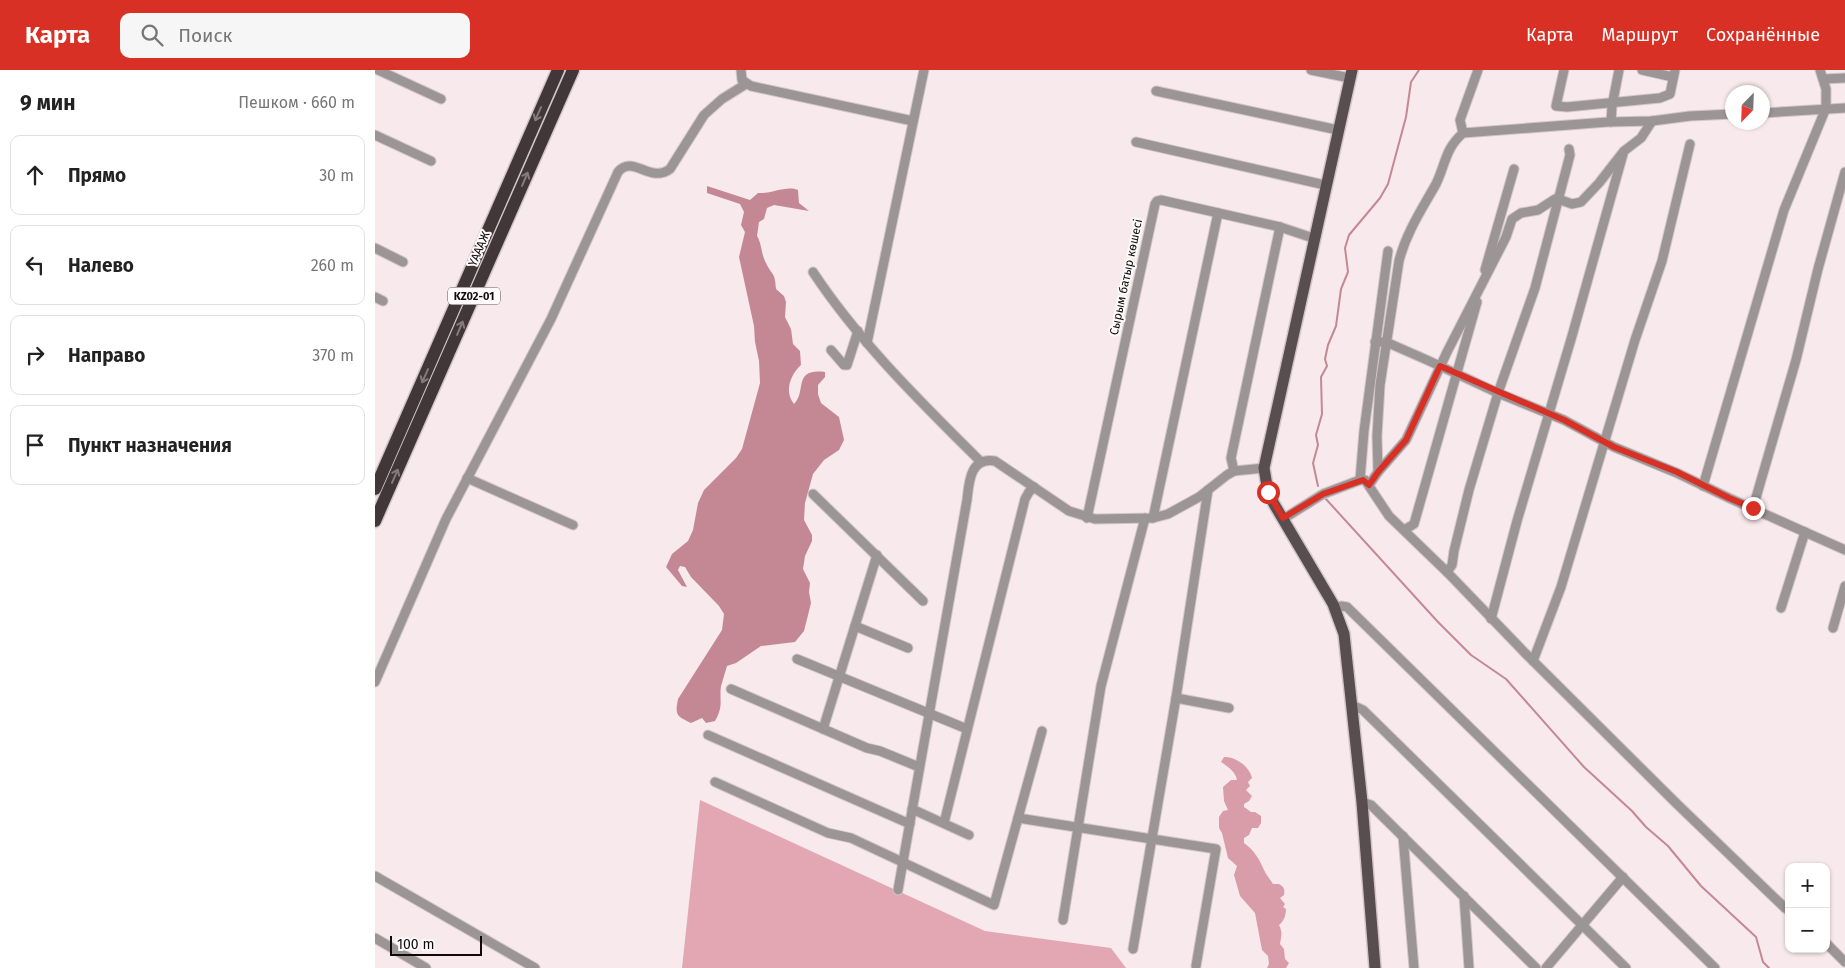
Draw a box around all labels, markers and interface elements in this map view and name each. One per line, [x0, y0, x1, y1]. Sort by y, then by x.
search box [120, 13, 470, 58]
text: Карта [25, 21, 90, 49]
icon: search [138, 21, 166, 49]
text: Поиск [178, 24, 232, 47]
text: Карта [1526, 24, 1574, 46]
text: Маршрут [1602, 24, 1678, 46]
text: Сохранённые [1706, 24, 1820, 46]
north arrow [1725, 85, 1770, 130]
text: 9 мин [20, 90, 76, 116]
text: Пешком · 660 m [238, 93, 355, 112]
one-way arrow [533, 107, 543, 122]
icon: ahead [21, 161, 49, 189]
text: Прямо [68, 164, 126, 187]
text: 30 m [319, 166, 354, 185]
one-way arrow [520, 172, 530, 187]
street label: Сырым батыр көшесі [1107, 218, 1145, 336]
street label: ҮАААЖ [465, 229, 493, 269]
icon: left [21, 251, 49, 279]
text: Налево [68, 254, 134, 277]
text: 260 m [311, 256, 354, 275]
road number: KZ02-01 [448, 288, 500, 305]
one-way arrow [456, 321, 466, 336]
icon: right [21, 341, 49, 369]
text: Направо [68, 344, 145, 367]
text: 370 m [312, 346, 354, 365]
one-way arrow [419, 368, 429, 383]
icon: arrive [21, 431, 49, 459]
text: Пункт назначения [68, 434, 232, 457]
one-way arrow [390, 469, 400, 484]
route start [1257, 481, 1280, 504]
route end [1742, 497, 1765, 520]
map controls [1785, 863, 1830, 953]
button: + [1785, 863, 1830, 908]
button: − [1785, 908, 1830, 953]
scale bar [390, 933, 483, 956]
text: 100 m [397, 936, 434, 953]

